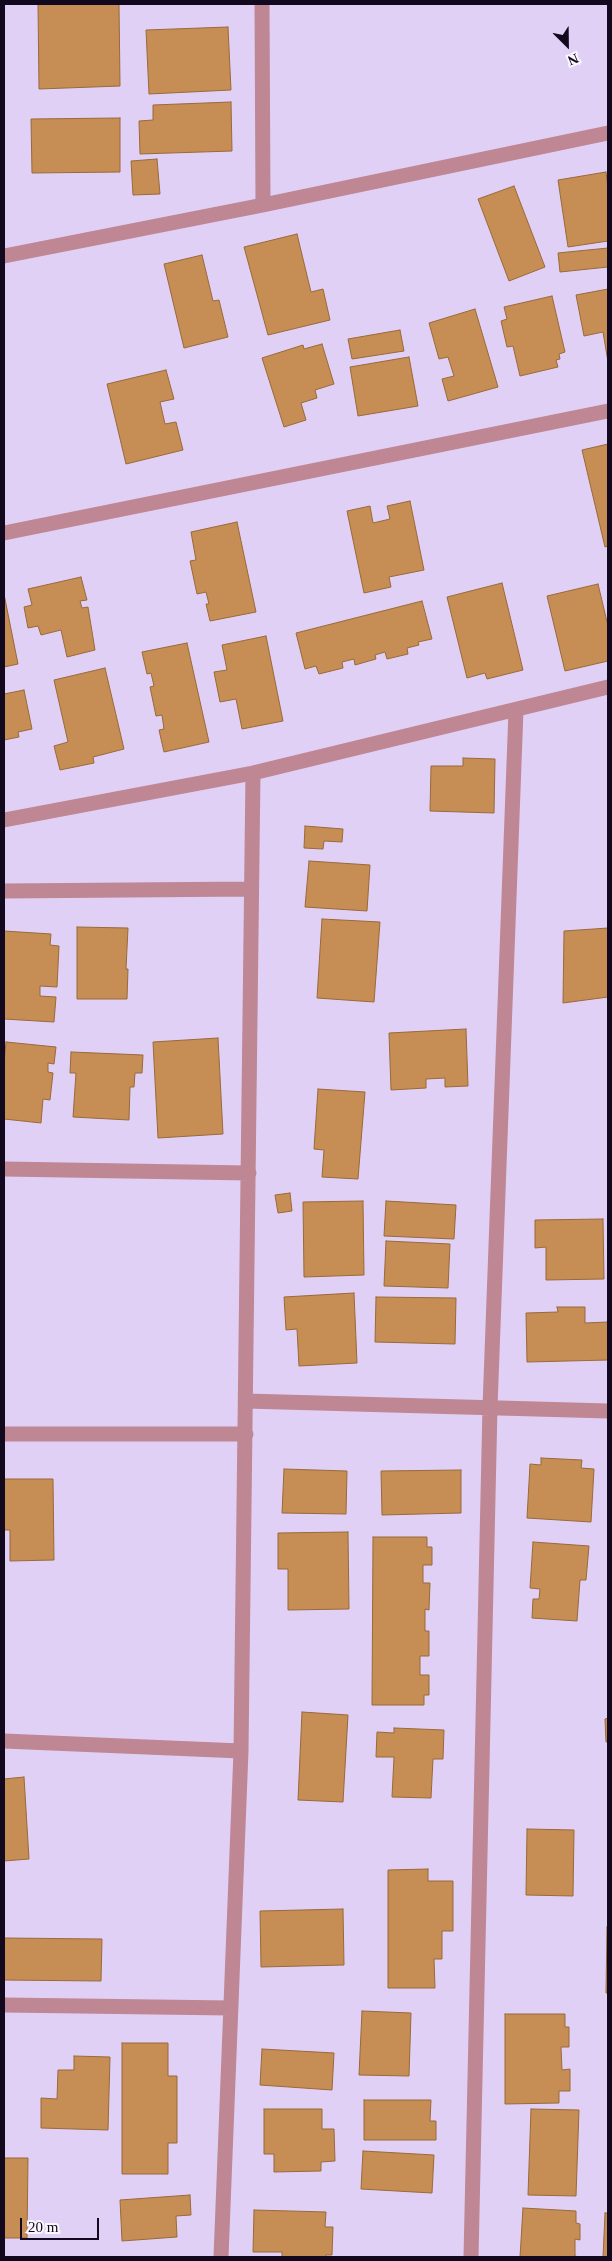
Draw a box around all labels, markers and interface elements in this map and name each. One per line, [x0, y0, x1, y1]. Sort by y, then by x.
north arrow [542, 20, 592, 70]
text: N [565, 50, 581, 68]
scale bar [22, 2208, 101, 2240]
text: 20 m [28, 2219, 58, 2235]

